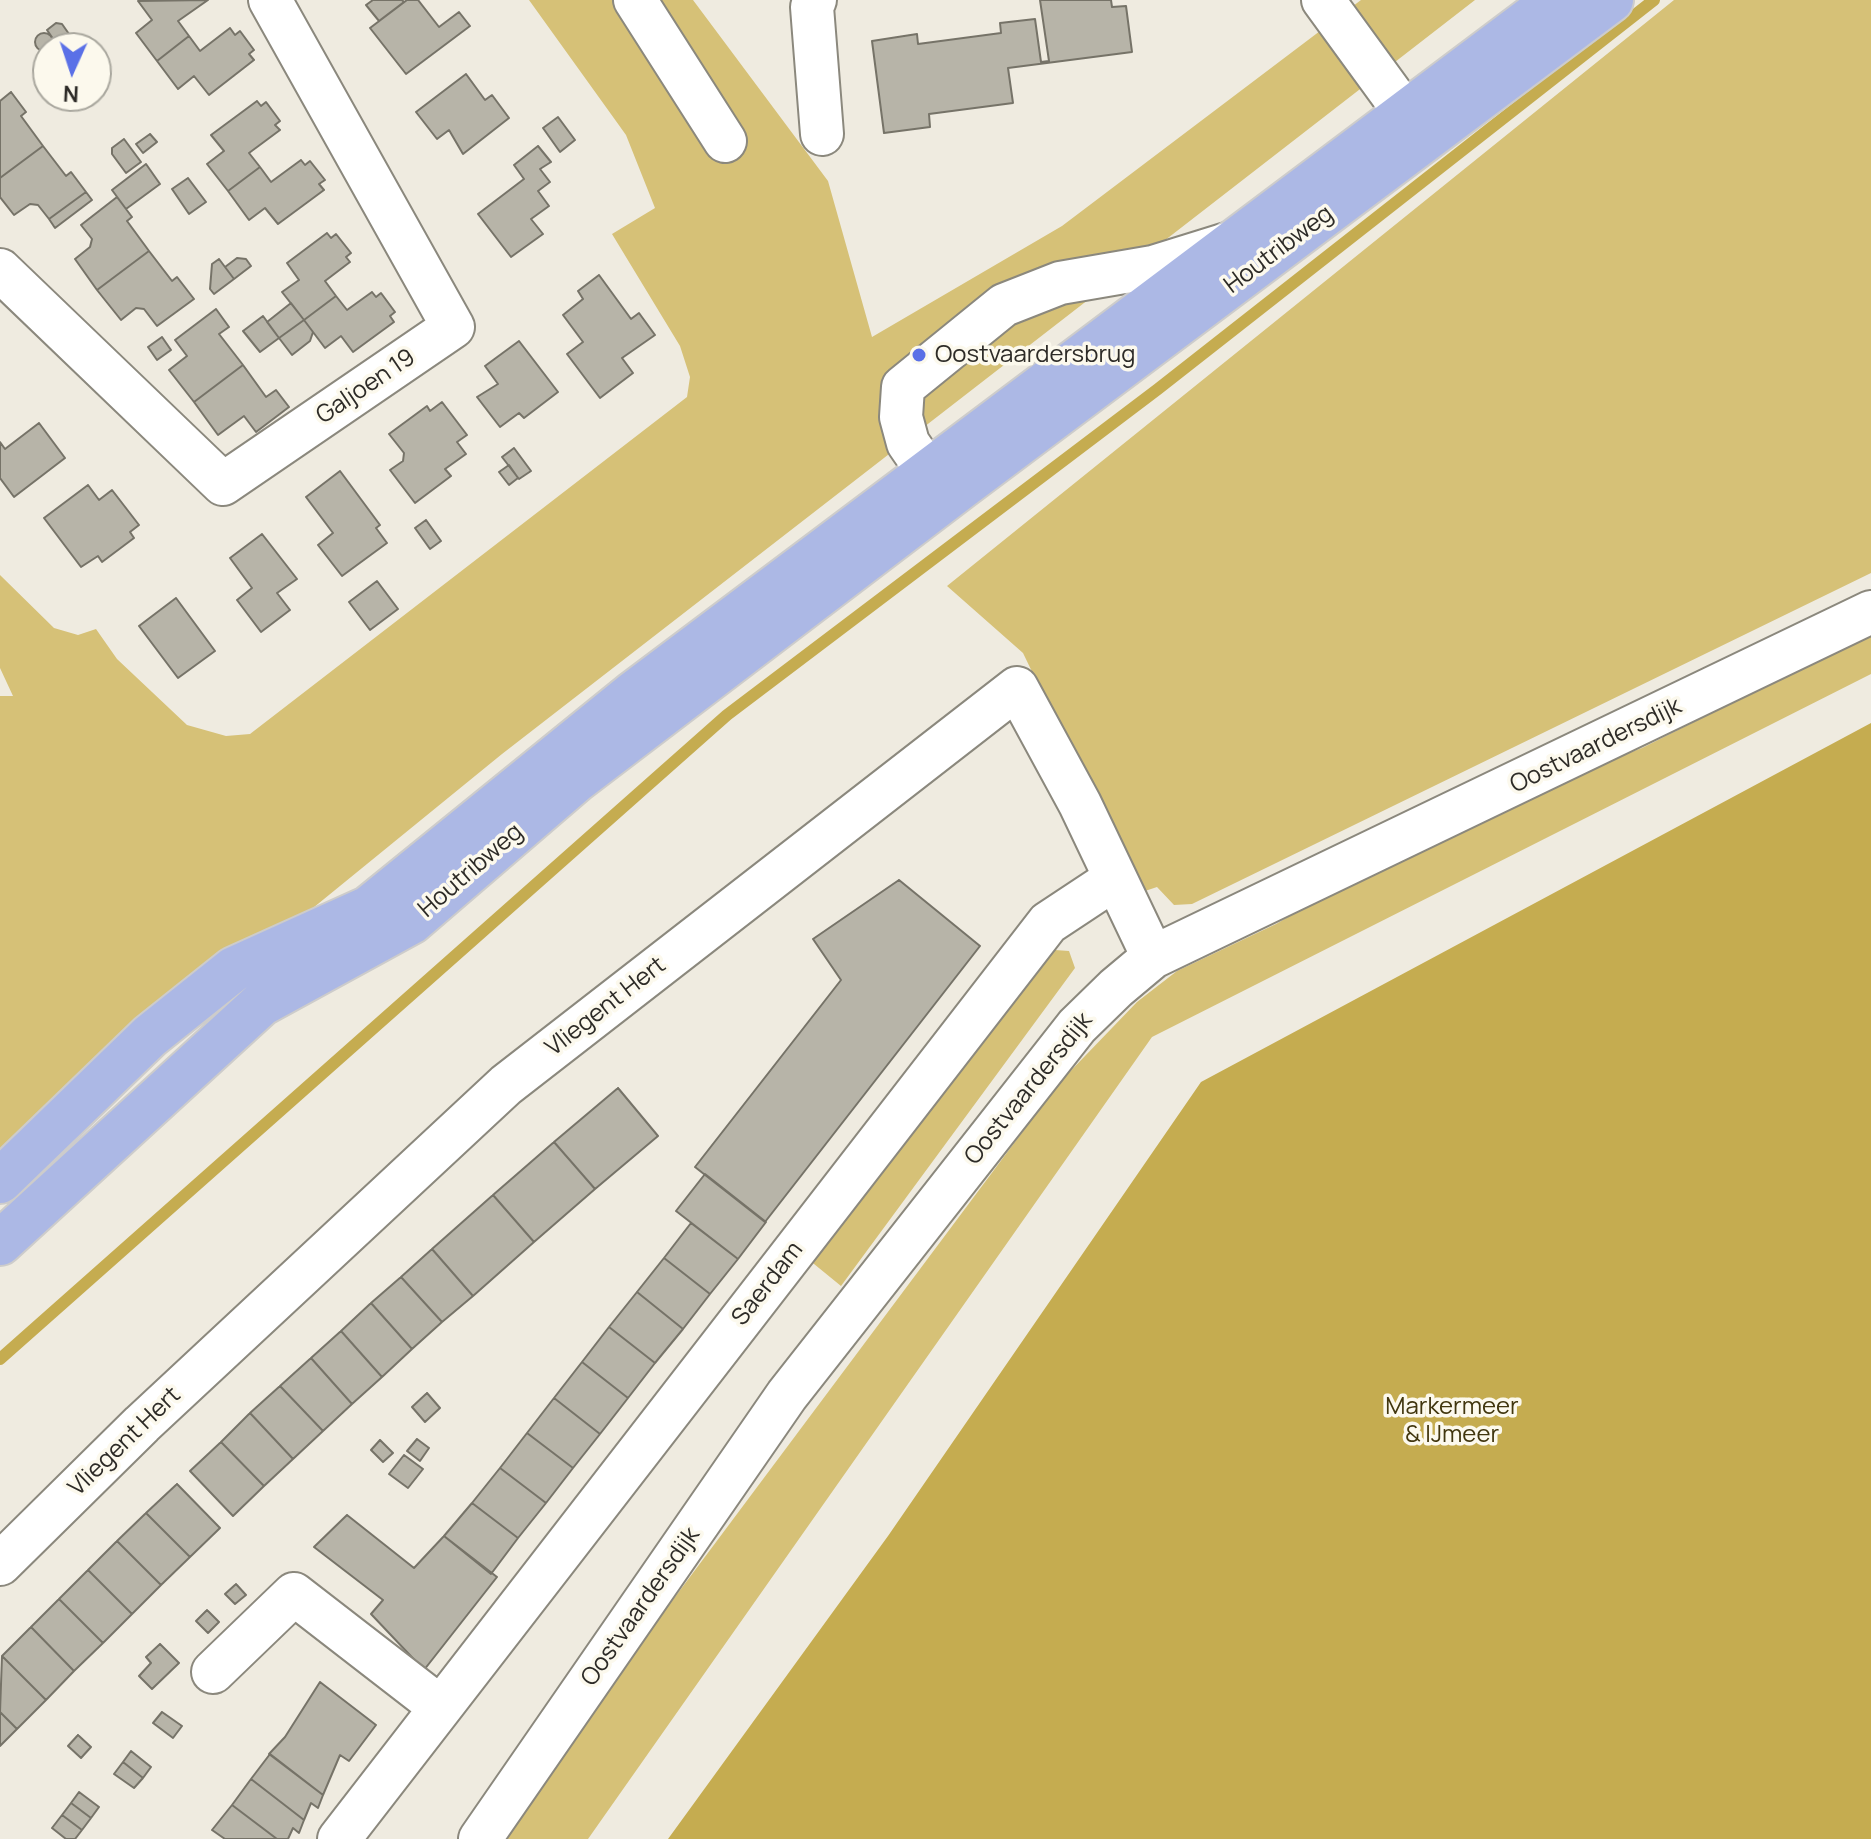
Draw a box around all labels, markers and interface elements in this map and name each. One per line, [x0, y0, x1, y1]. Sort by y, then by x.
north arrow [32, 32, 112, 112]
text: N [62, 79, 80, 109]
street label: Houtribweg [1219, 200, 1339, 300]
place label: Oostvaardersbrug [935, 341, 1136, 369]
street label: Galjoen 19 [311, 343, 421, 431]
marker: Oostvaardersbrug [910, 346, 928, 364]
street label: Oostvaardersdijk [1506, 692, 1686, 800]
street label: Houtribweg [413, 818, 529, 924]
street label: Vliegent Hert [540, 951, 672, 1063]
street label: Oostvaardersdijk [959, 1007, 1099, 1171]
street label: Saerdam [726, 1236, 810, 1332]
street label: Vliegent Hert [63, 1381, 187, 1503]
park label: Markermeer & IJmeer [1385, 1393, 1519, 1449]
street label: Oostvaardersdijk [576, 1522, 706, 1692]

